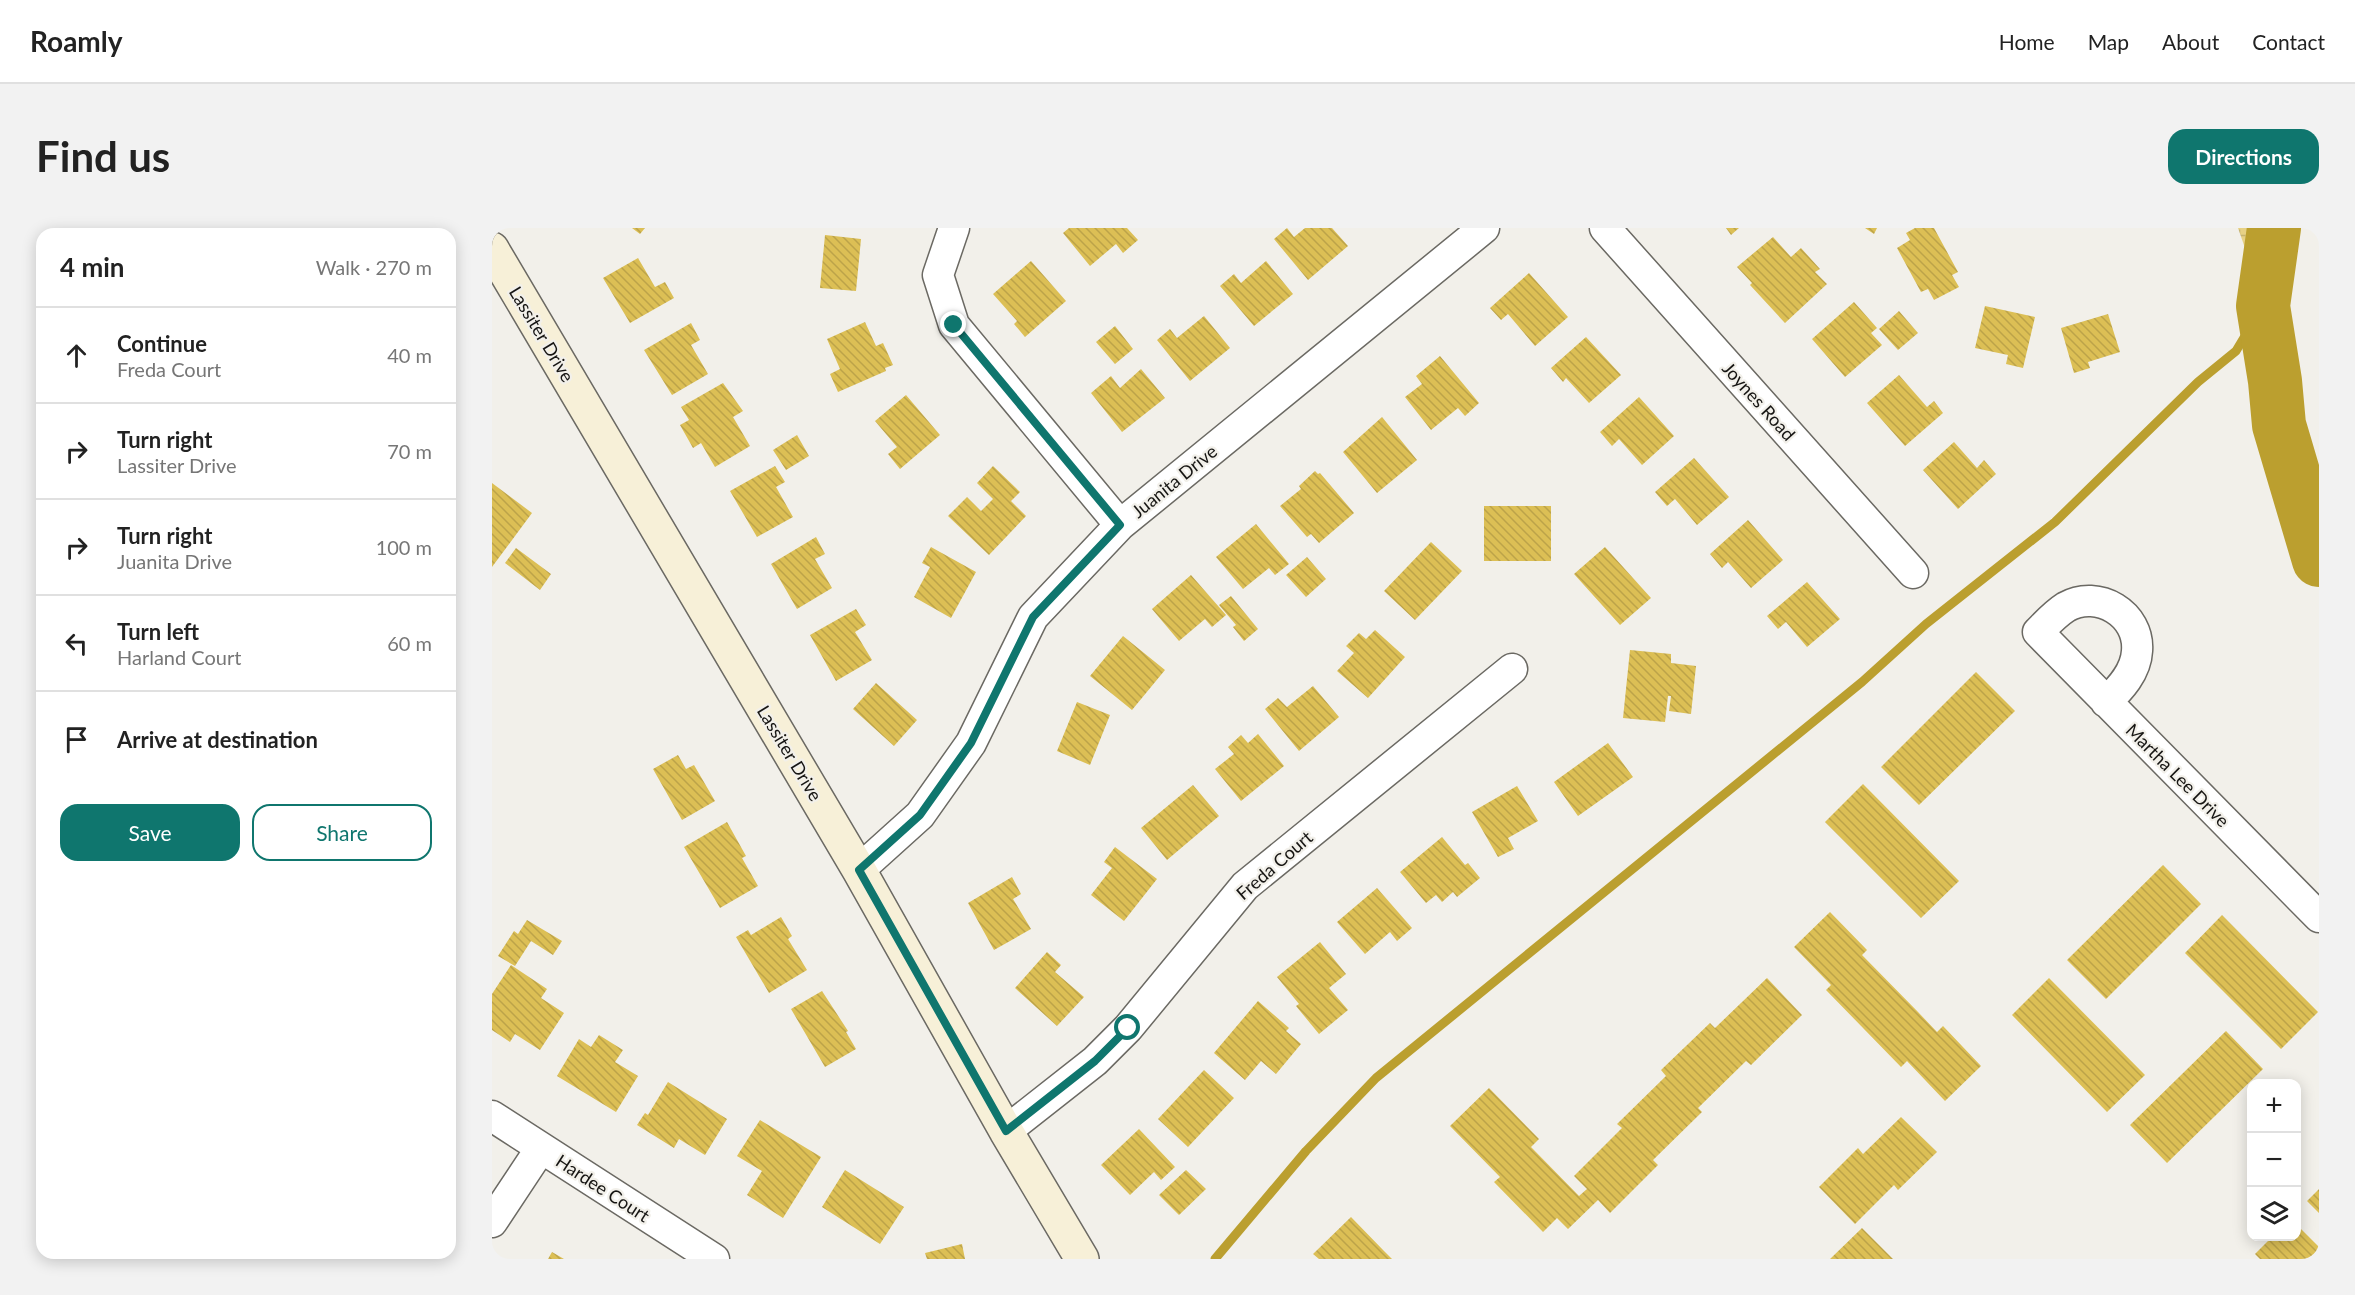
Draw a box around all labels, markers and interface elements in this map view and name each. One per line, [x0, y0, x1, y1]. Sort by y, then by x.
text: Roamly [30, 24, 123, 58]
text: Home [1999, 29, 2055, 54]
text: Map [2088, 29, 2129, 54]
text: About [2162, 29, 2219, 54]
text: Contact [2252, 29, 2325, 54]
button: Directions [2168, 129, 2319, 184]
text: Find us [36, 131, 170, 181]
text: 4 min [60, 251, 124, 283]
text: Walk · 270 m [316, 255, 432, 279]
street label: Lassiter Drive [505, 282, 579, 386]
route end [940, 311, 966, 337]
text: Continue [117, 330, 207, 357]
icon: ahead [60, 339, 93, 372]
text: 40 m [387, 343, 432, 367]
text: Freda Court [117, 357, 221, 381]
street label: Joynes Road [1718, 357, 1800, 445]
text: Turn right [117, 426, 212, 453]
icon: right [60, 435, 93, 468]
text: 70 m [387, 439, 432, 463]
street label: Juanita Drive [1127, 440, 1221, 522]
text: Lassiter Drive [117, 453, 237, 477]
text: Turn right [117, 522, 212, 549]
icon: right [60, 531, 93, 564]
text: 100 m [376, 535, 432, 559]
text: Juanita Drive [117, 549, 232, 573]
text: Turn left [117, 618, 199, 645]
icon: left [60, 627, 93, 660]
text: 60 m [387, 631, 432, 655]
text: Harland Court [117, 645, 241, 669]
street label: Lassiter Drive [753, 701, 827, 805]
street label: Martha Lee Drive [2122, 719, 2234, 831]
icon: arrive [60, 723, 93, 756]
text: Arrive at destination [117, 726, 318, 753]
button: Save [60, 804, 240, 861]
button: Share [252, 804, 432, 861]
street label: Freda Court [1231, 826, 1317, 904]
route start [1114, 1014, 1140, 1040]
map controls [2247, 1079, 2301, 1241]
button: + [2247, 1079, 2301, 1133]
button: − [2247, 1133, 2301, 1187]
street label: Hardee Court [552, 1150, 654, 1227]
button: layers [2247, 1187, 2301, 1241]

